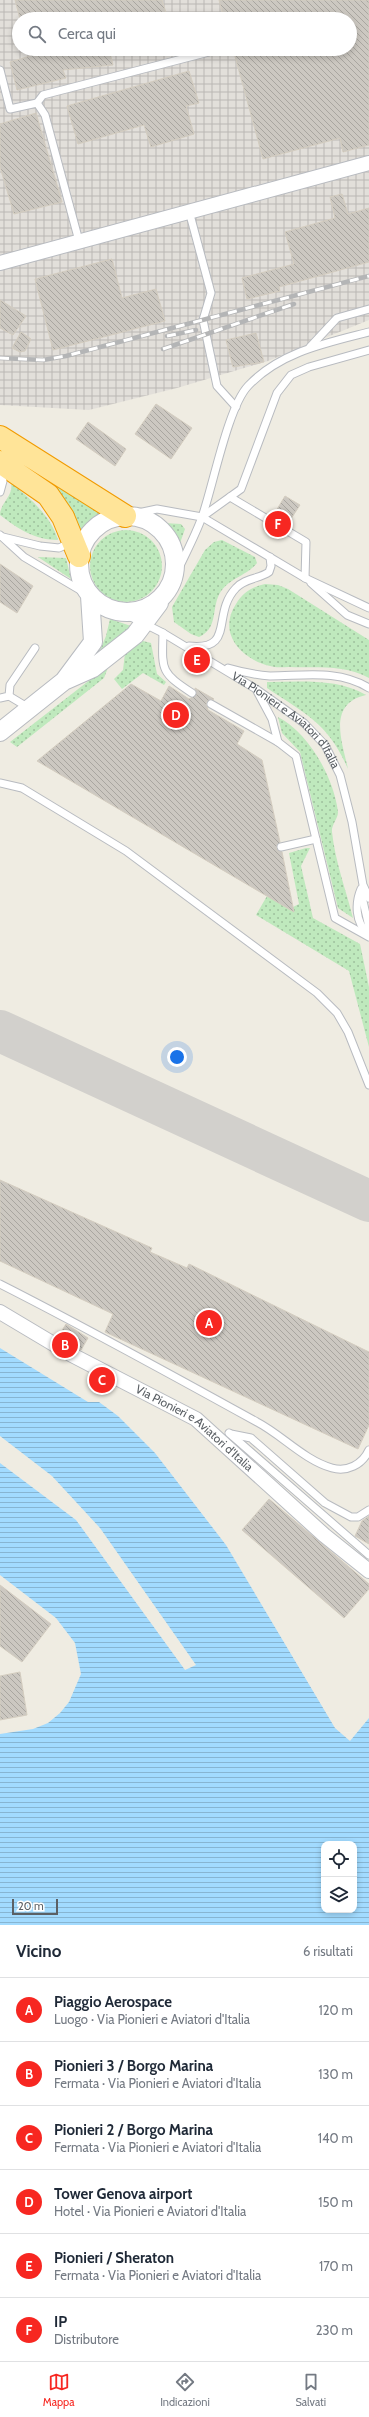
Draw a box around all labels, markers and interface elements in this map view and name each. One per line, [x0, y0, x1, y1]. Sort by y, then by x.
search box [12, 12, 357, 56]
icon: search [26, 23, 48, 45]
text: Cerca qui [58, 25, 116, 43]
pin: F [265, 509, 291, 539]
pin: E [184, 645, 210, 675]
street label: Via Pionieri e Aviatori d'Italia [229, 668, 344, 771]
pin: D [163, 700, 189, 730]
your location [167, 1047, 187, 1067]
pin: A [196, 1308, 222, 1338]
pin: B [52, 1330, 78, 1360]
pin: C [89, 1365, 115, 1395]
street label: Via Pionieri e Aviatori d'Italia [133, 1381, 257, 1474]
map controls [321, 1841, 357, 1913]
button: locate [321, 1841, 357, 1877]
button: layers [321, 1877, 357, 1913]
scale bar [12, 1897, 58, 1916]
text: 20 m [18, 1899, 44, 1913]
text: Vicino [16, 1941, 61, 1961]
text: 6 risultati [303, 1943, 353, 1959]
text: Piaggio Aerospace [54, 1993, 172, 2011]
text: A [25, 2002, 33, 2018]
text: 120 m [319, 2002, 353, 2018]
text: Luogo · Via Pionieri e Aviatori d'Italia [54, 2011, 250, 2027]
text: Pionieri 3 / Borgo Marina [54, 2057, 213, 2075]
text: B [25, 2066, 33, 2082]
text: 130 m [318, 2066, 353, 2082]
text: Fermata · Via Pionieri e Aviatori d'Italia [54, 2075, 261, 2091]
text: Pionieri 2 / Borgo Marina [54, 2121, 213, 2139]
text: C [25, 2130, 33, 2146]
text: 140 m [318, 2130, 353, 2146]
text: Fermata · Via Pionieri e Aviatori d'Italia [54, 2139, 261, 2155]
text: Tower Genova airport [54, 2185, 192, 2203]
text: D [24, 2194, 34, 2210]
text: 150 m [318, 2194, 353, 2210]
text: Hotel · Via Pionieri e Aviatori d'Italia [54, 2203, 246, 2219]
text: Pionieri / Sheraton [54, 2249, 174, 2267]
text: E [25, 2258, 33, 2274]
text: 170 m [319, 2258, 353, 2274]
text: Fermata · Via Pionieri e Aviatori d'Italia [54, 2267, 261, 2283]
text: IP [54, 2313, 67, 2331]
text: F [26, 2322, 32, 2338]
text: 230 m [316, 2322, 353, 2338]
text: Distributore [54, 2331, 119, 2347]
tab: Mappa [43, 2371, 75, 2409]
tab: Indicazioni [160, 2371, 210, 2409]
tab: Salvati [295, 2371, 326, 2409]

